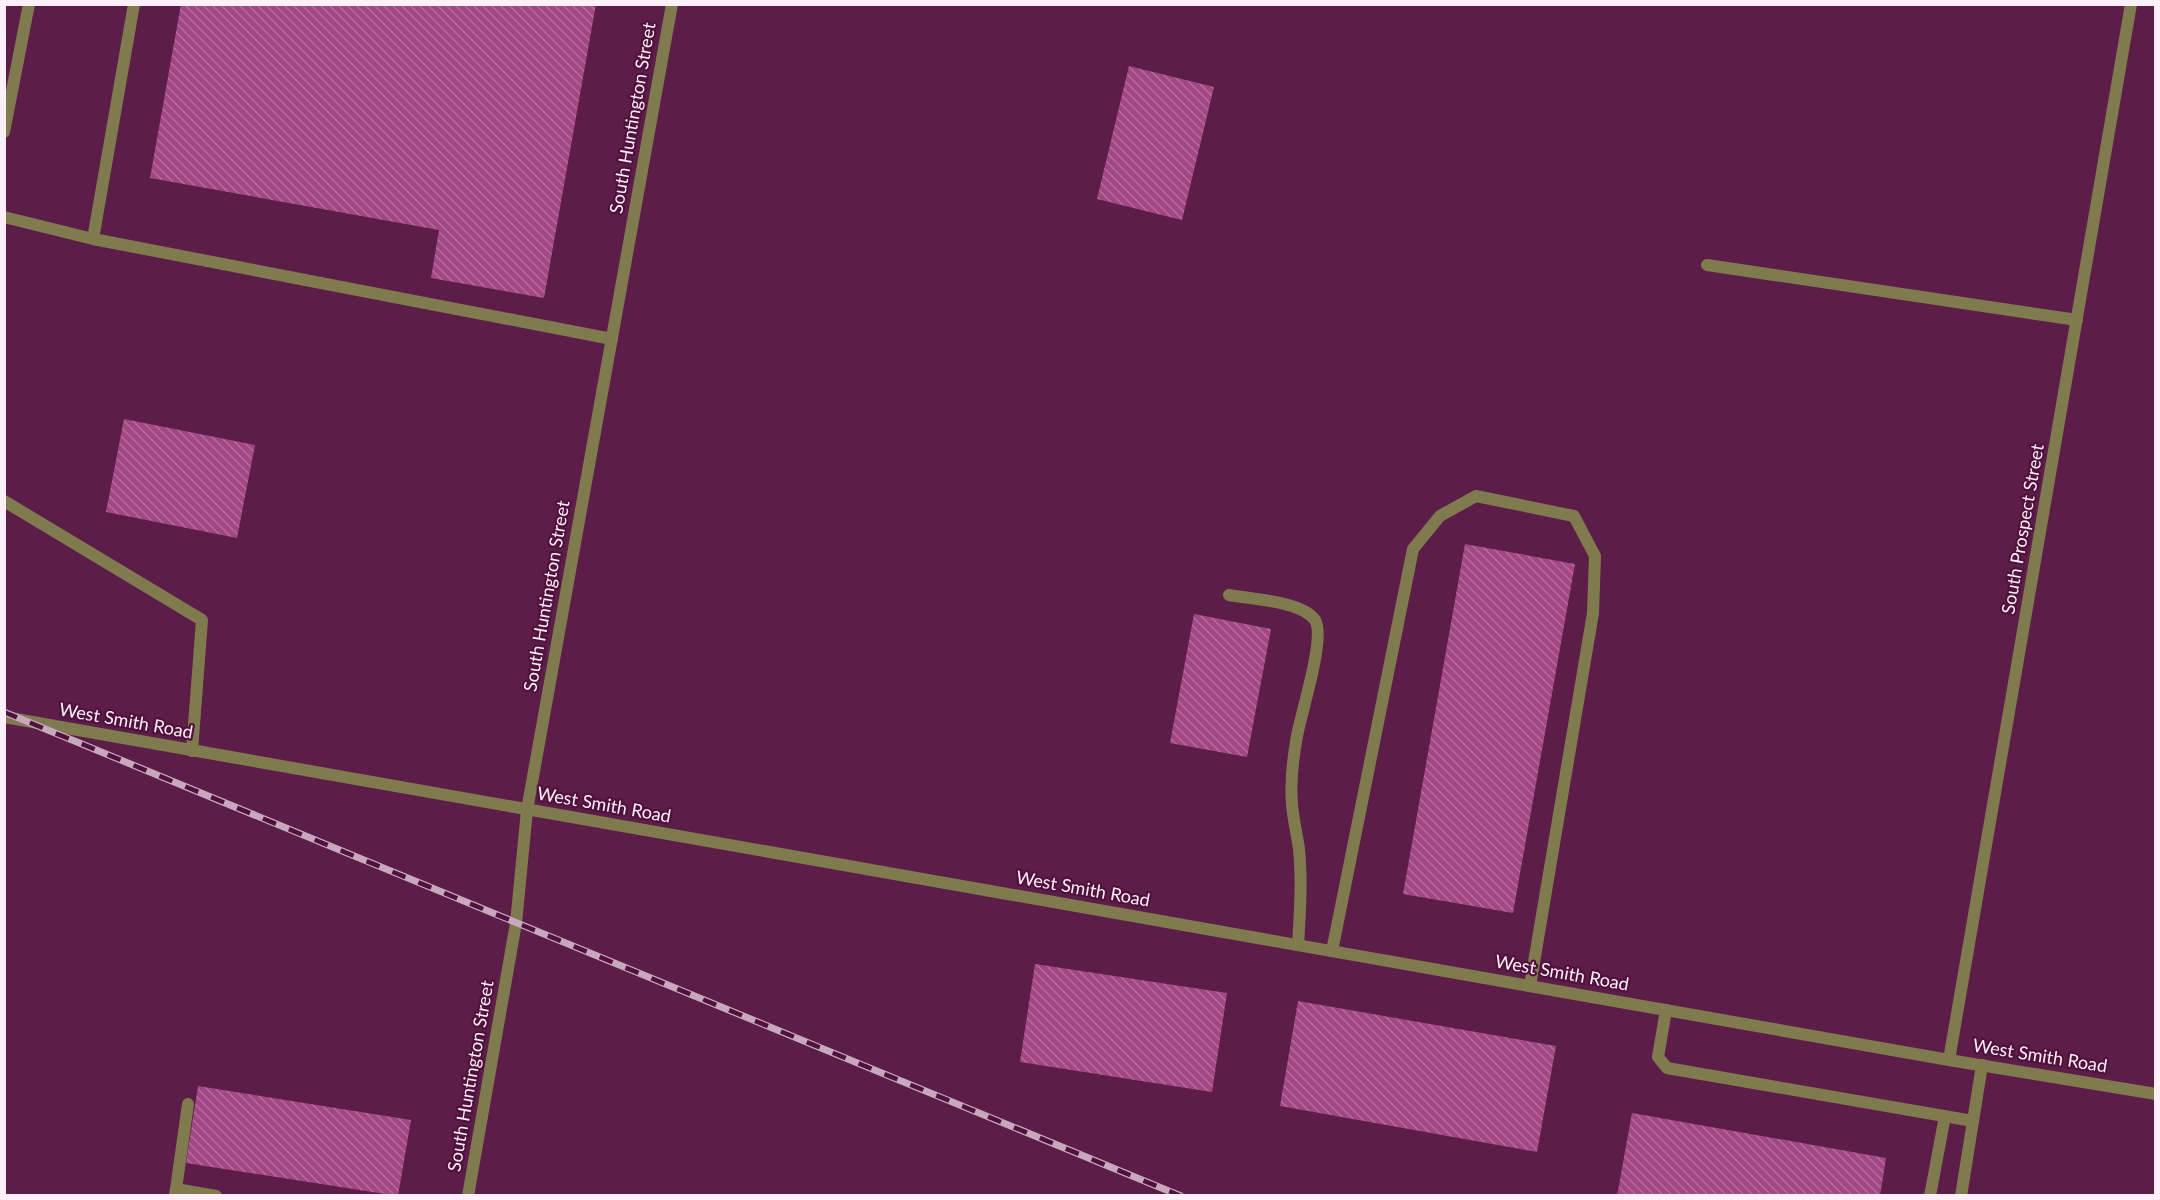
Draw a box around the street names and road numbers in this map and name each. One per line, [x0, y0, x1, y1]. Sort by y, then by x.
street label: South Huntington Street [604, 20, 660, 215]
street label: South Prospect Street [1996, 441, 2048, 616]
street label: South Huntington Street [518, 498, 574, 693]
street label: West Smith Road [57, 697, 195, 743]
street label: West Smith Road [535, 781, 673, 827]
street label: West Smith Road [1014, 865, 1152, 911]
street label: West Smith Road [1493, 949, 1631, 995]
street label: South Huntington Street [442, 978, 498, 1173]
street label: West Smith Road [1971, 1034, 2109, 1076]

